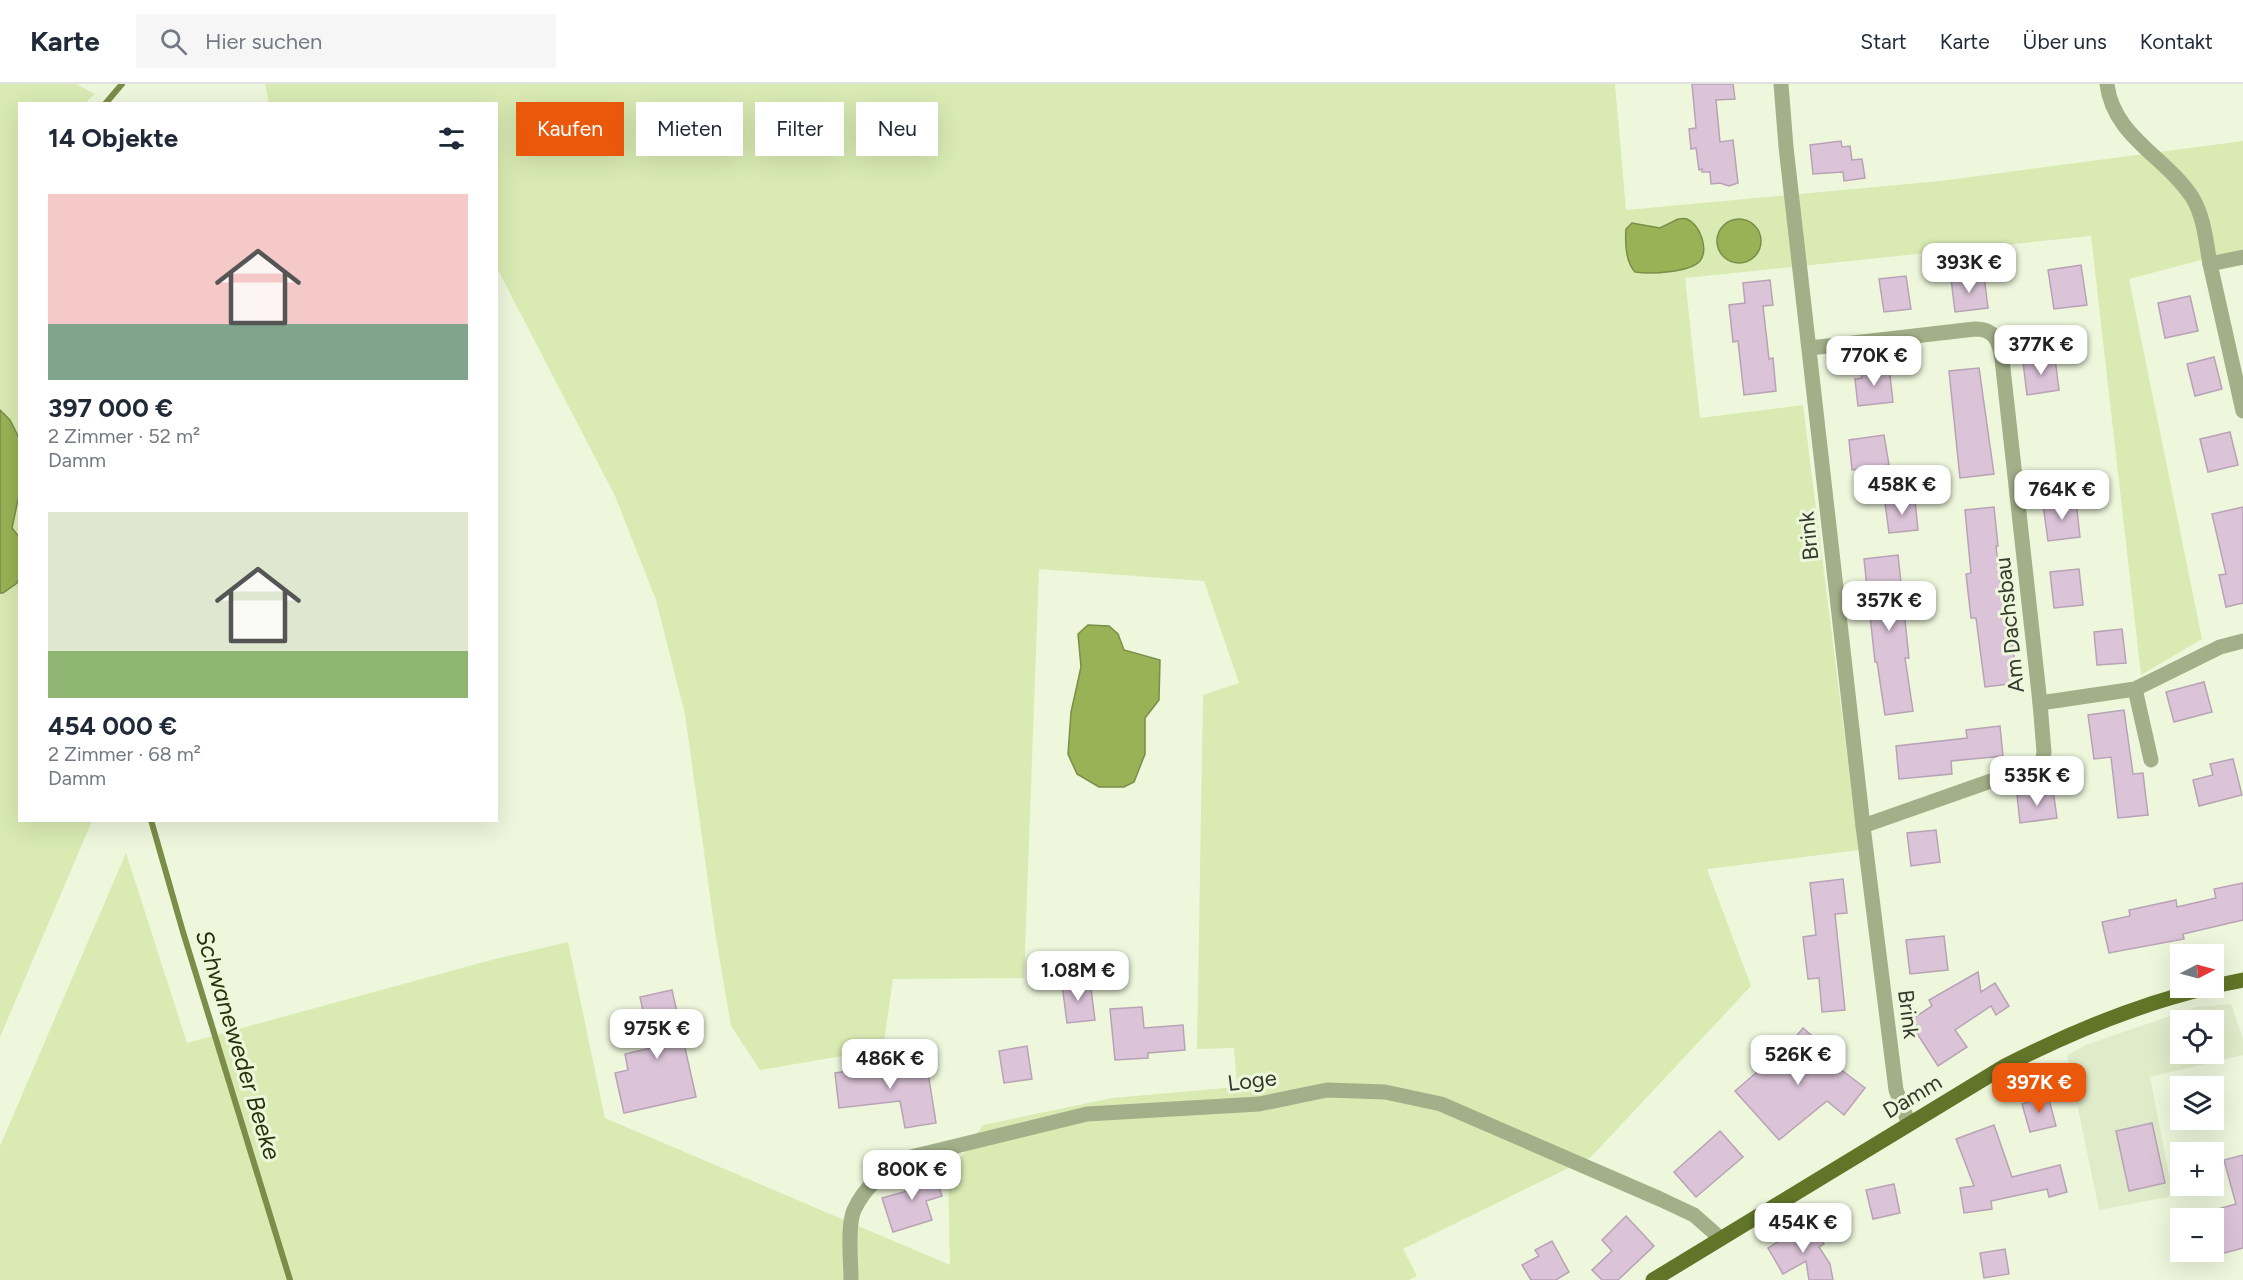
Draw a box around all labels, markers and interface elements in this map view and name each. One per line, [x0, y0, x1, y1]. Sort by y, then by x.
search box [136, 14, 556, 68]
text: Karte [30, 24, 100, 58]
icon: search [157, 25, 190, 58]
text: Hier suchen [205, 28, 322, 55]
text: Start [1860, 29, 1907, 54]
text: Karte [1940, 29, 1990, 54]
text: Über uns [2023, 29, 2107, 54]
text: Kontakt [2140, 29, 2213, 54]
chip: Kaufen [516, 102, 624, 156]
chip: Mieten [636, 102, 743, 156]
chip: Filter [755, 102, 844, 156]
chip: Neu [856, 102, 938, 156]
text: 14 Objekte [48, 122, 178, 154]
icon: filters [435, 122, 468, 155]
icon: home [204, 233, 312, 341]
pin: 393K € [1920, 243, 2018, 294]
text: 393K € [1936, 250, 2002, 274]
pin: 377K € [1992, 325, 2090, 376]
text: 377K € [2008, 332, 2074, 356]
pin: 770K € [1825, 336, 1923, 387]
text: 770K € [1840, 343, 1908, 367]
text: 397 000 € [48, 392, 173, 424]
text: 2 Zimmer · 52 m² [48, 424, 200, 448]
text: Damm [48, 448, 106, 472]
pin: 458K € [1853, 465, 1951, 516]
pin: 764K € [2013, 470, 2111, 521]
text: 458K € [1868, 472, 1936, 496]
text: 764K € [2028, 477, 2096, 501]
street label: Brink [1792, 510, 1824, 562]
icon: home [204, 551, 312, 659]
street label: Am Dachsbau [1989, 556, 2030, 694]
pin: 357K € [1840, 581, 1938, 632]
text: 357K € [1856, 588, 1922, 612]
text: 454 000 € [48, 710, 177, 742]
text: 2 Zimmer · 68 m² [48, 742, 201, 766]
pin: 535K € [1988, 756, 2086, 807]
text: 535K € [2004, 763, 2070, 787]
text: Damm [48, 766, 106, 790]
water label: Schwaneweder Beeke [190, 927, 287, 1163]
north arrow [2170, 944, 2224, 998]
map controls [2170, 944, 2224, 1262]
pin: 1.08M € [1023, 951, 1133, 1002]
text: 1.08M € [1041, 958, 1115, 982]
street label: Brink [1892, 988, 1925, 1040]
pin: 975K € [608, 1009, 706, 1060]
button: locate [2170, 1010, 2224, 1064]
text: 975K € [624, 1016, 690, 1040]
pin: 526K € [1749, 1035, 1847, 1086]
pin: 486K € [841, 1039, 939, 1090]
text: 526K € [1765, 1042, 1831, 1066]
text: 486K € [856, 1046, 924, 1070]
pin: 397K € [1990, 1063, 2088, 1114]
street label: Loge [1226, 1064, 1278, 1097]
street label: Damm [1878, 1068, 1947, 1124]
text: 397K € [2006, 1070, 2072, 1094]
button: layers [2170, 1076, 2224, 1130]
button: + [2170, 1142, 2224, 1196]
pin: 800K € [863, 1150, 961, 1201]
text: 800K € [877, 1157, 947, 1181]
pin: 454K € [1754, 1203, 1852, 1254]
button: − [2170, 1208, 2224, 1262]
text: 454K € [1769, 1210, 1837, 1234]

